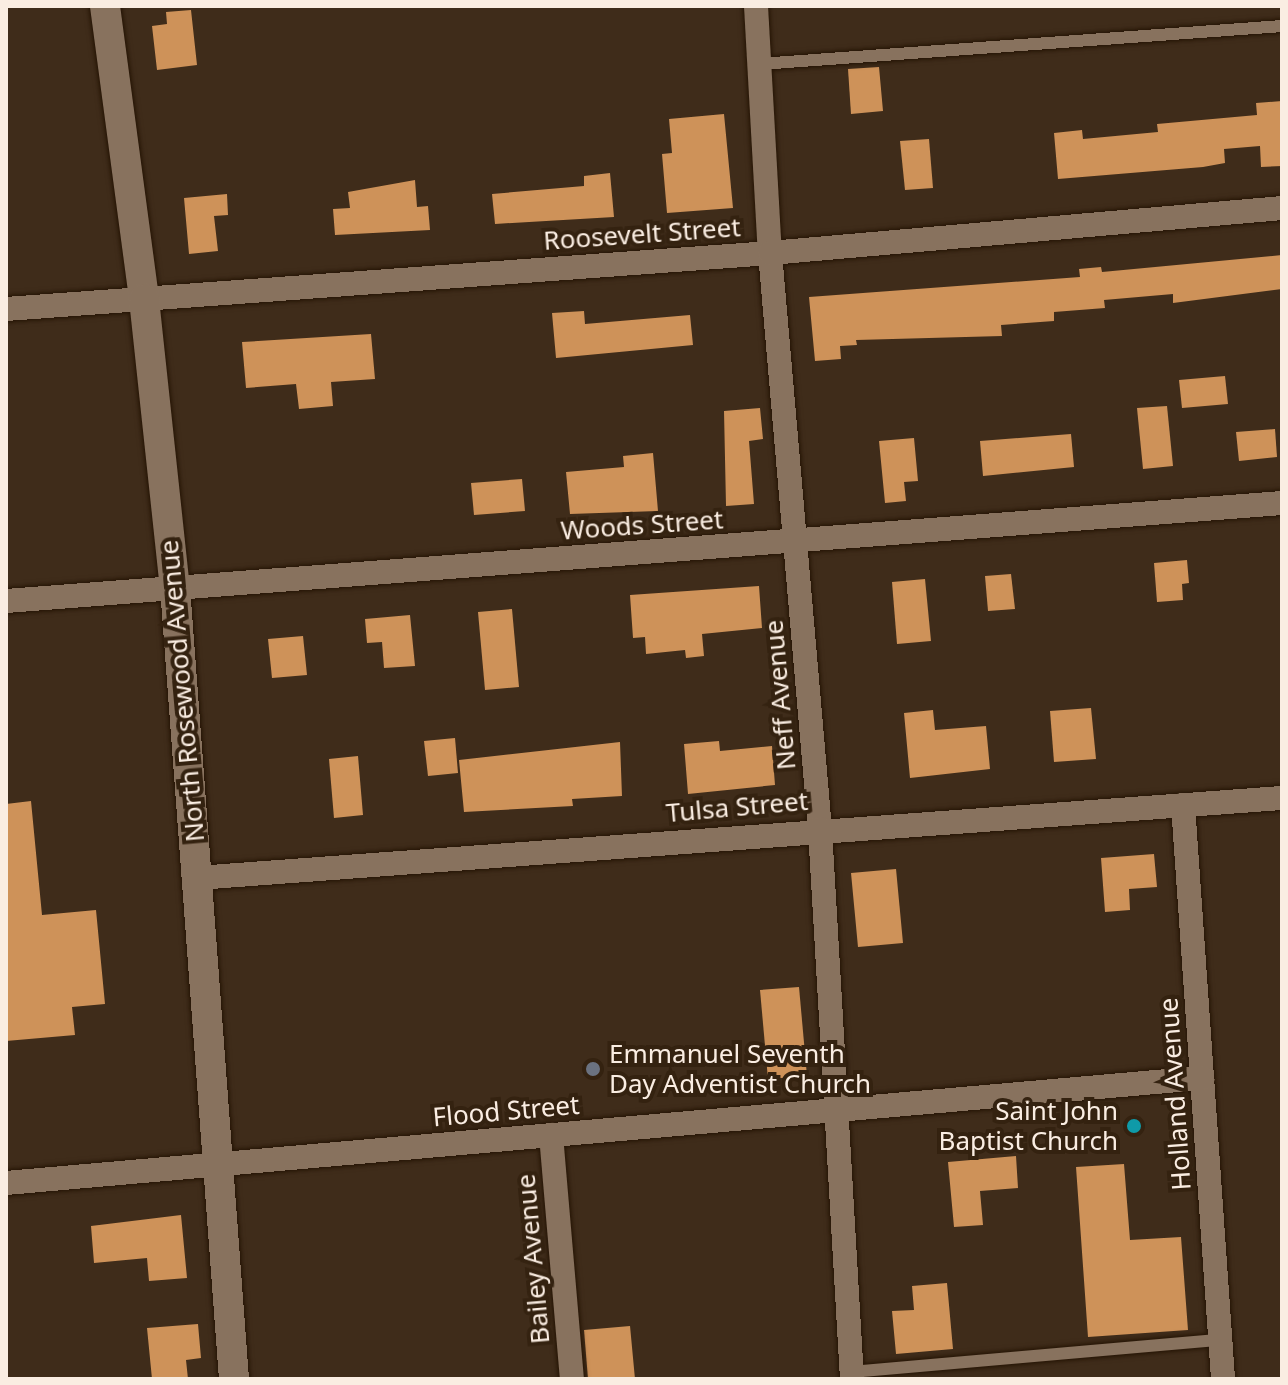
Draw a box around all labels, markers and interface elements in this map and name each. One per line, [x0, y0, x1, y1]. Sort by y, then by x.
street label: Roosevelt Street [542, 212, 742, 256]
street label: Woods Street [560, 504, 724, 546]
street label: North Rosewood Avenue [153, 539, 211, 843]
street label: Neff Avenue [758, 619, 802, 771]
street label: Tulsa Street [665, 785, 809, 829]
street label: Holland Avenue [1153, 997, 1197, 1191]
place label: Emmanuel Seventh Day Adventist Church [609, 1038, 871, 1100]
marker: Emmanuel Seventh Day Adventist Church [584, 1060, 602, 1078]
street label: Flood Street [431, 1089, 581, 1133]
place label: Saint John Baptist Church [938, 1095, 1118, 1156]
marker: Saint John Baptist Church [1125, 1117, 1143, 1135]
street label: Bailey Avenue [510, 1173, 556, 1345]

